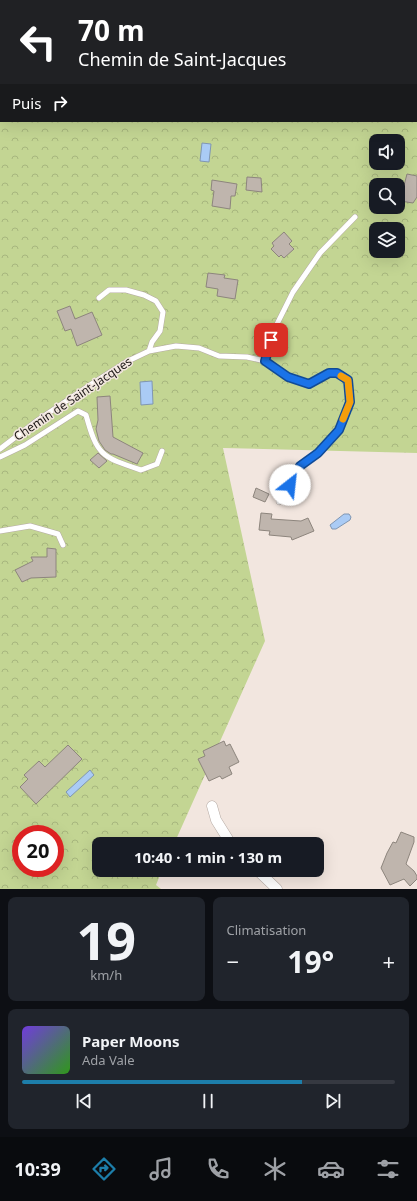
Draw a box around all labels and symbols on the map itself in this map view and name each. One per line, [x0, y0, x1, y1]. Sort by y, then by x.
pin [254, 323, 288, 357]
street label: Chemin de Saint-Jacques [10, 353, 135, 444]
position arrow [269, 464, 311, 506]
speed limit sign: 20 [12, 825, 64, 877]

